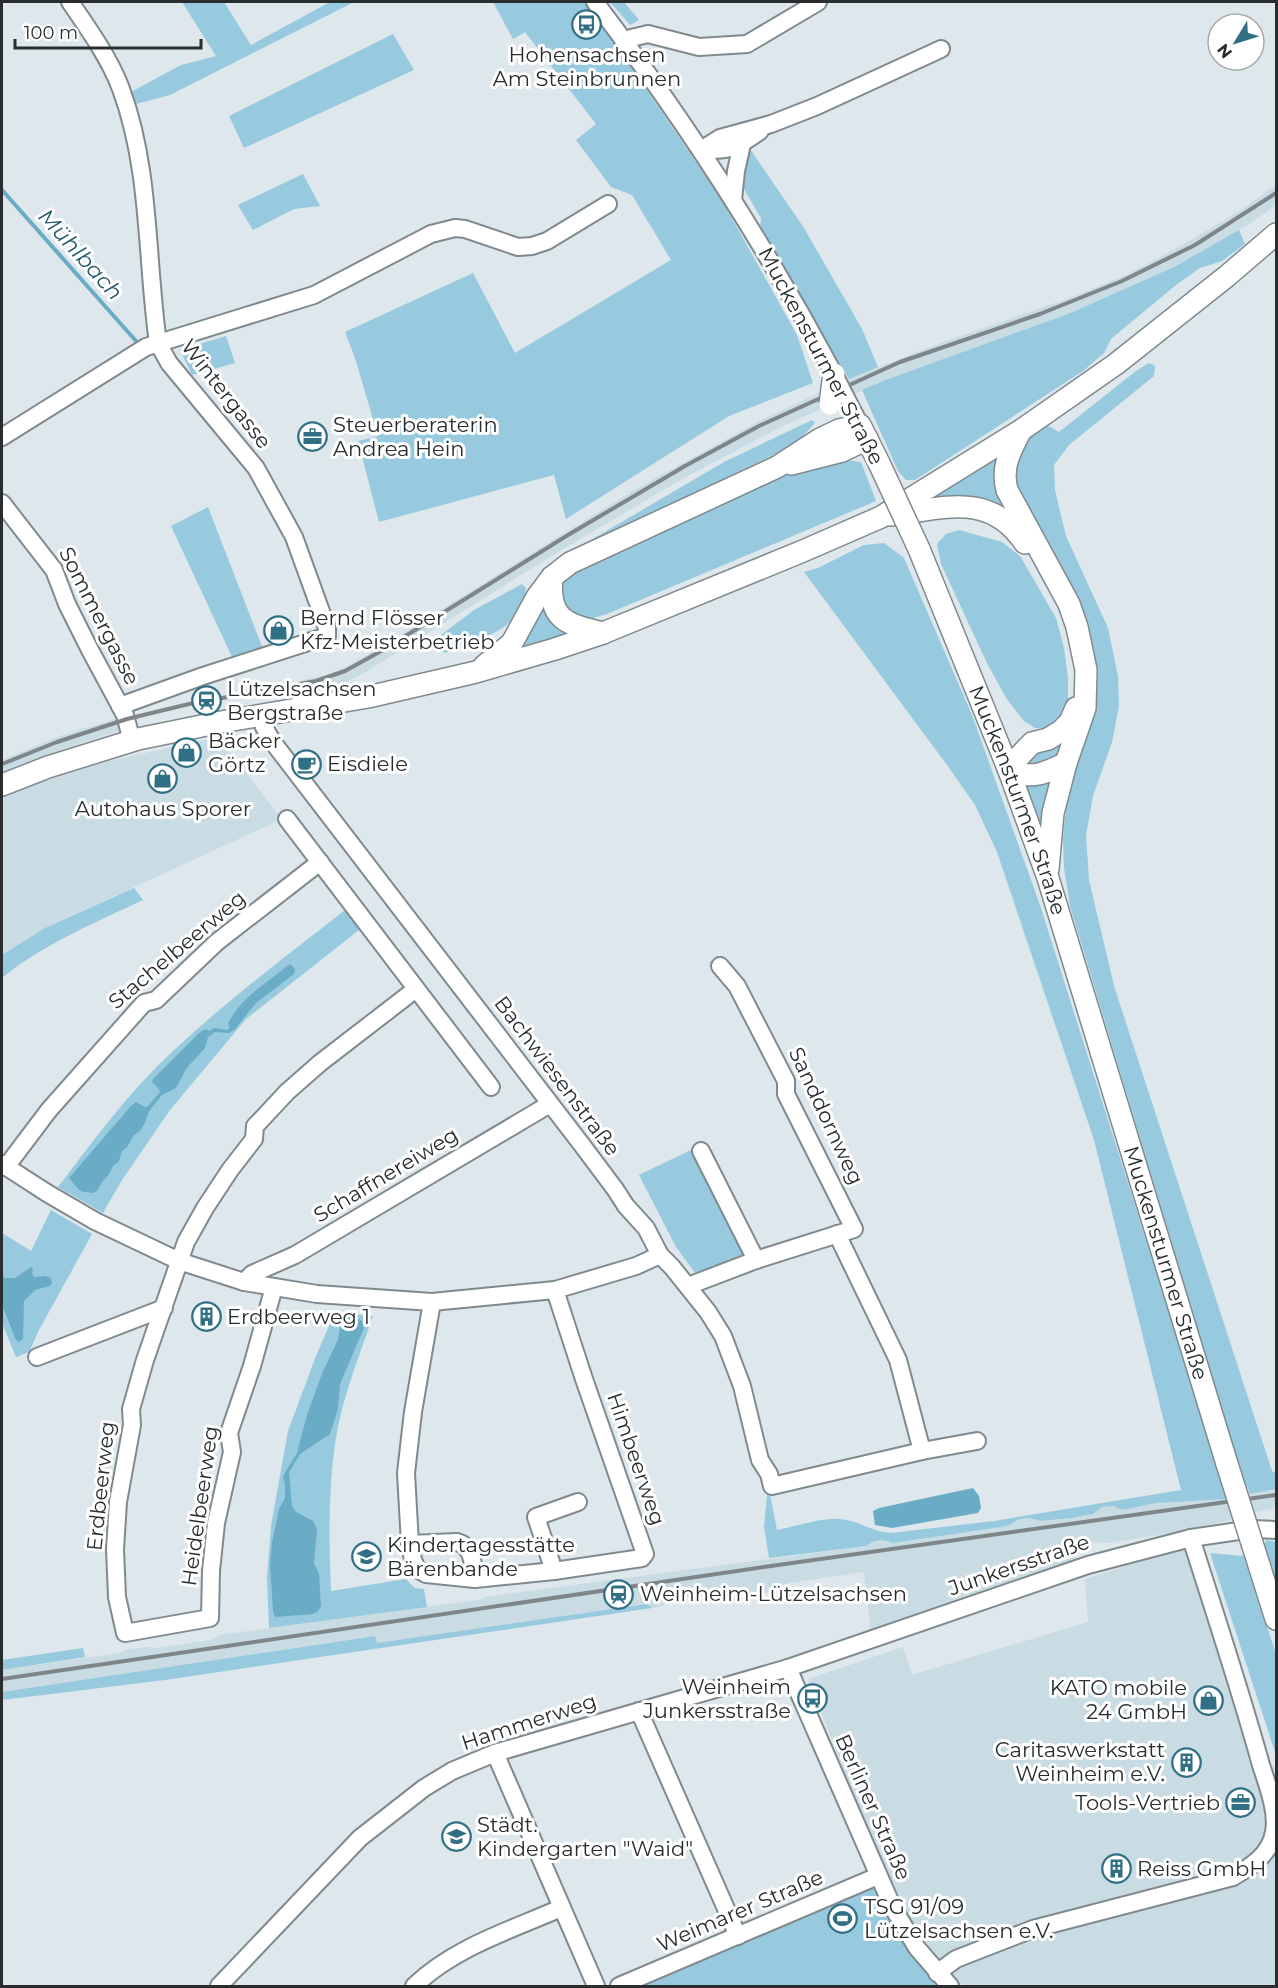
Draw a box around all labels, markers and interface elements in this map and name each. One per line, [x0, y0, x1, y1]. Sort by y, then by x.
bus stop icon: Hohensachsen Am Steinbrunnen [571, 8, 603, 40]
scale bar [15, 12, 201, 50]
north arrow [1206, 12, 1266, 72]
text: 100 m [24, 22, 78, 44]
text: N [1213, 40, 1236, 62]
place label: Hohensachsen Am Steinbrunnen [493, 42, 681, 91]
water label: Mühlbach [33, 203, 129, 306]
street label: Muckensturmer Straße [753, 243, 890, 469]
street label: Wintergasse [176, 334, 277, 453]
place label: Steuerberaterin Andrea Hein [333, 412, 498, 461]
office icon: Steuerberaterin Andrea Hein [296, 421, 328, 453]
street label: Sommergasse [54, 543, 145, 689]
place label: Bernd Flösser Kfz-Meisterbetrieb [300, 605, 495, 654]
shop icon: Bernd Flösser Kfz-Meisterbetrieb [263, 614, 295, 646]
place label: Lützelsachsen Bergstraße [227, 676, 376, 725]
street label: Muckensturmer Straße [964, 682, 1072, 918]
station icon: Lützelsachsen Bergstraße [190, 685, 222, 717]
place label: Bäcker Görtz [208, 728, 281, 777]
shop icon: Bäcker Görtz [171, 737, 203, 769]
cafe icon: Eisdiele [290, 748, 322, 780]
place label: Eisdiele [327, 751, 408, 776]
shop icon: Autohaus Sporer [147, 762, 179, 794]
place label: Autohaus Sporer [75, 796, 251, 821]
street label: Stachelbeerweg [103, 885, 250, 1014]
street label: Bachwiesenstraße [489, 991, 626, 1160]
street label: Sanddornweg [784, 1043, 869, 1188]
street label: Schaffnereiweg [309, 1122, 462, 1228]
street label: Muckensturmer Straße [1119, 1143, 1214, 1383]
building icon: Erdbeerweg 1 [190, 1301, 222, 1333]
place label: Erdbeerweg 1 [227, 1304, 370, 1329]
street label: Himbeerweg [602, 1389, 671, 1528]
street label: Erdbeerweg [81, 1420, 120, 1552]
street label: Heidelbeerweg [176, 1424, 223, 1588]
street label: Junkersstraße [944, 1529, 1093, 1601]
place label: Kindertagesstätte Bärenbande [387, 1532, 575, 1581]
school or university icon: Kindertagesstätte Bärenbande [350, 1541, 382, 1573]
station icon: Weinheim-Lützelsachsen [603, 1578, 635, 1610]
place label: Weinheim-Lützelsachsen [640, 1581, 907, 1606]
place label: Weinheim Junkersstraße [642, 1674, 791, 1723]
place label: KATO mobile 24 GmbH [1050, 1675, 1187, 1724]
bus stop icon: Weinheim Junkersstraße [796, 1683, 828, 1715]
shop icon: KATO mobile 24 GmbH [1192, 1684, 1224, 1716]
street label: Hammerweg [458, 1688, 600, 1755]
street label: Berliner Straße [830, 1730, 917, 1884]
place label: Caritaswerkstatt Weinheim e.V. [995, 1737, 1165, 1786]
building icon: Caritaswerkstatt Weinheim e.V. [1170, 1746, 1202, 1778]
office icon: Tools-Vertrieb [1225, 1787, 1257, 1819]
place label: Tools-Vertrieb [1075, 1790, 1220, 1815]
place label: Städt. Kindergarten "Waid" [477, 1812, 693, 1861]
school or university icon: Städt. Kindergarten "Waid" [440, 1821, 472, 1853]
building icon: Reiss GmbH [1100, 1853, 1132, 1885]
place label: Reiss GmbH [1137, 1856, 1266, 1881]
street label: Weimarer Straße [653, 1864, 827, 1957]
place label: TSG 91/09 Lützelsachsen e.V. [864, 1894, 1054, 1943]
sports icon: TSG 91/09 Lützelsachsen e.V. [827, 1903, 859, 1935]

